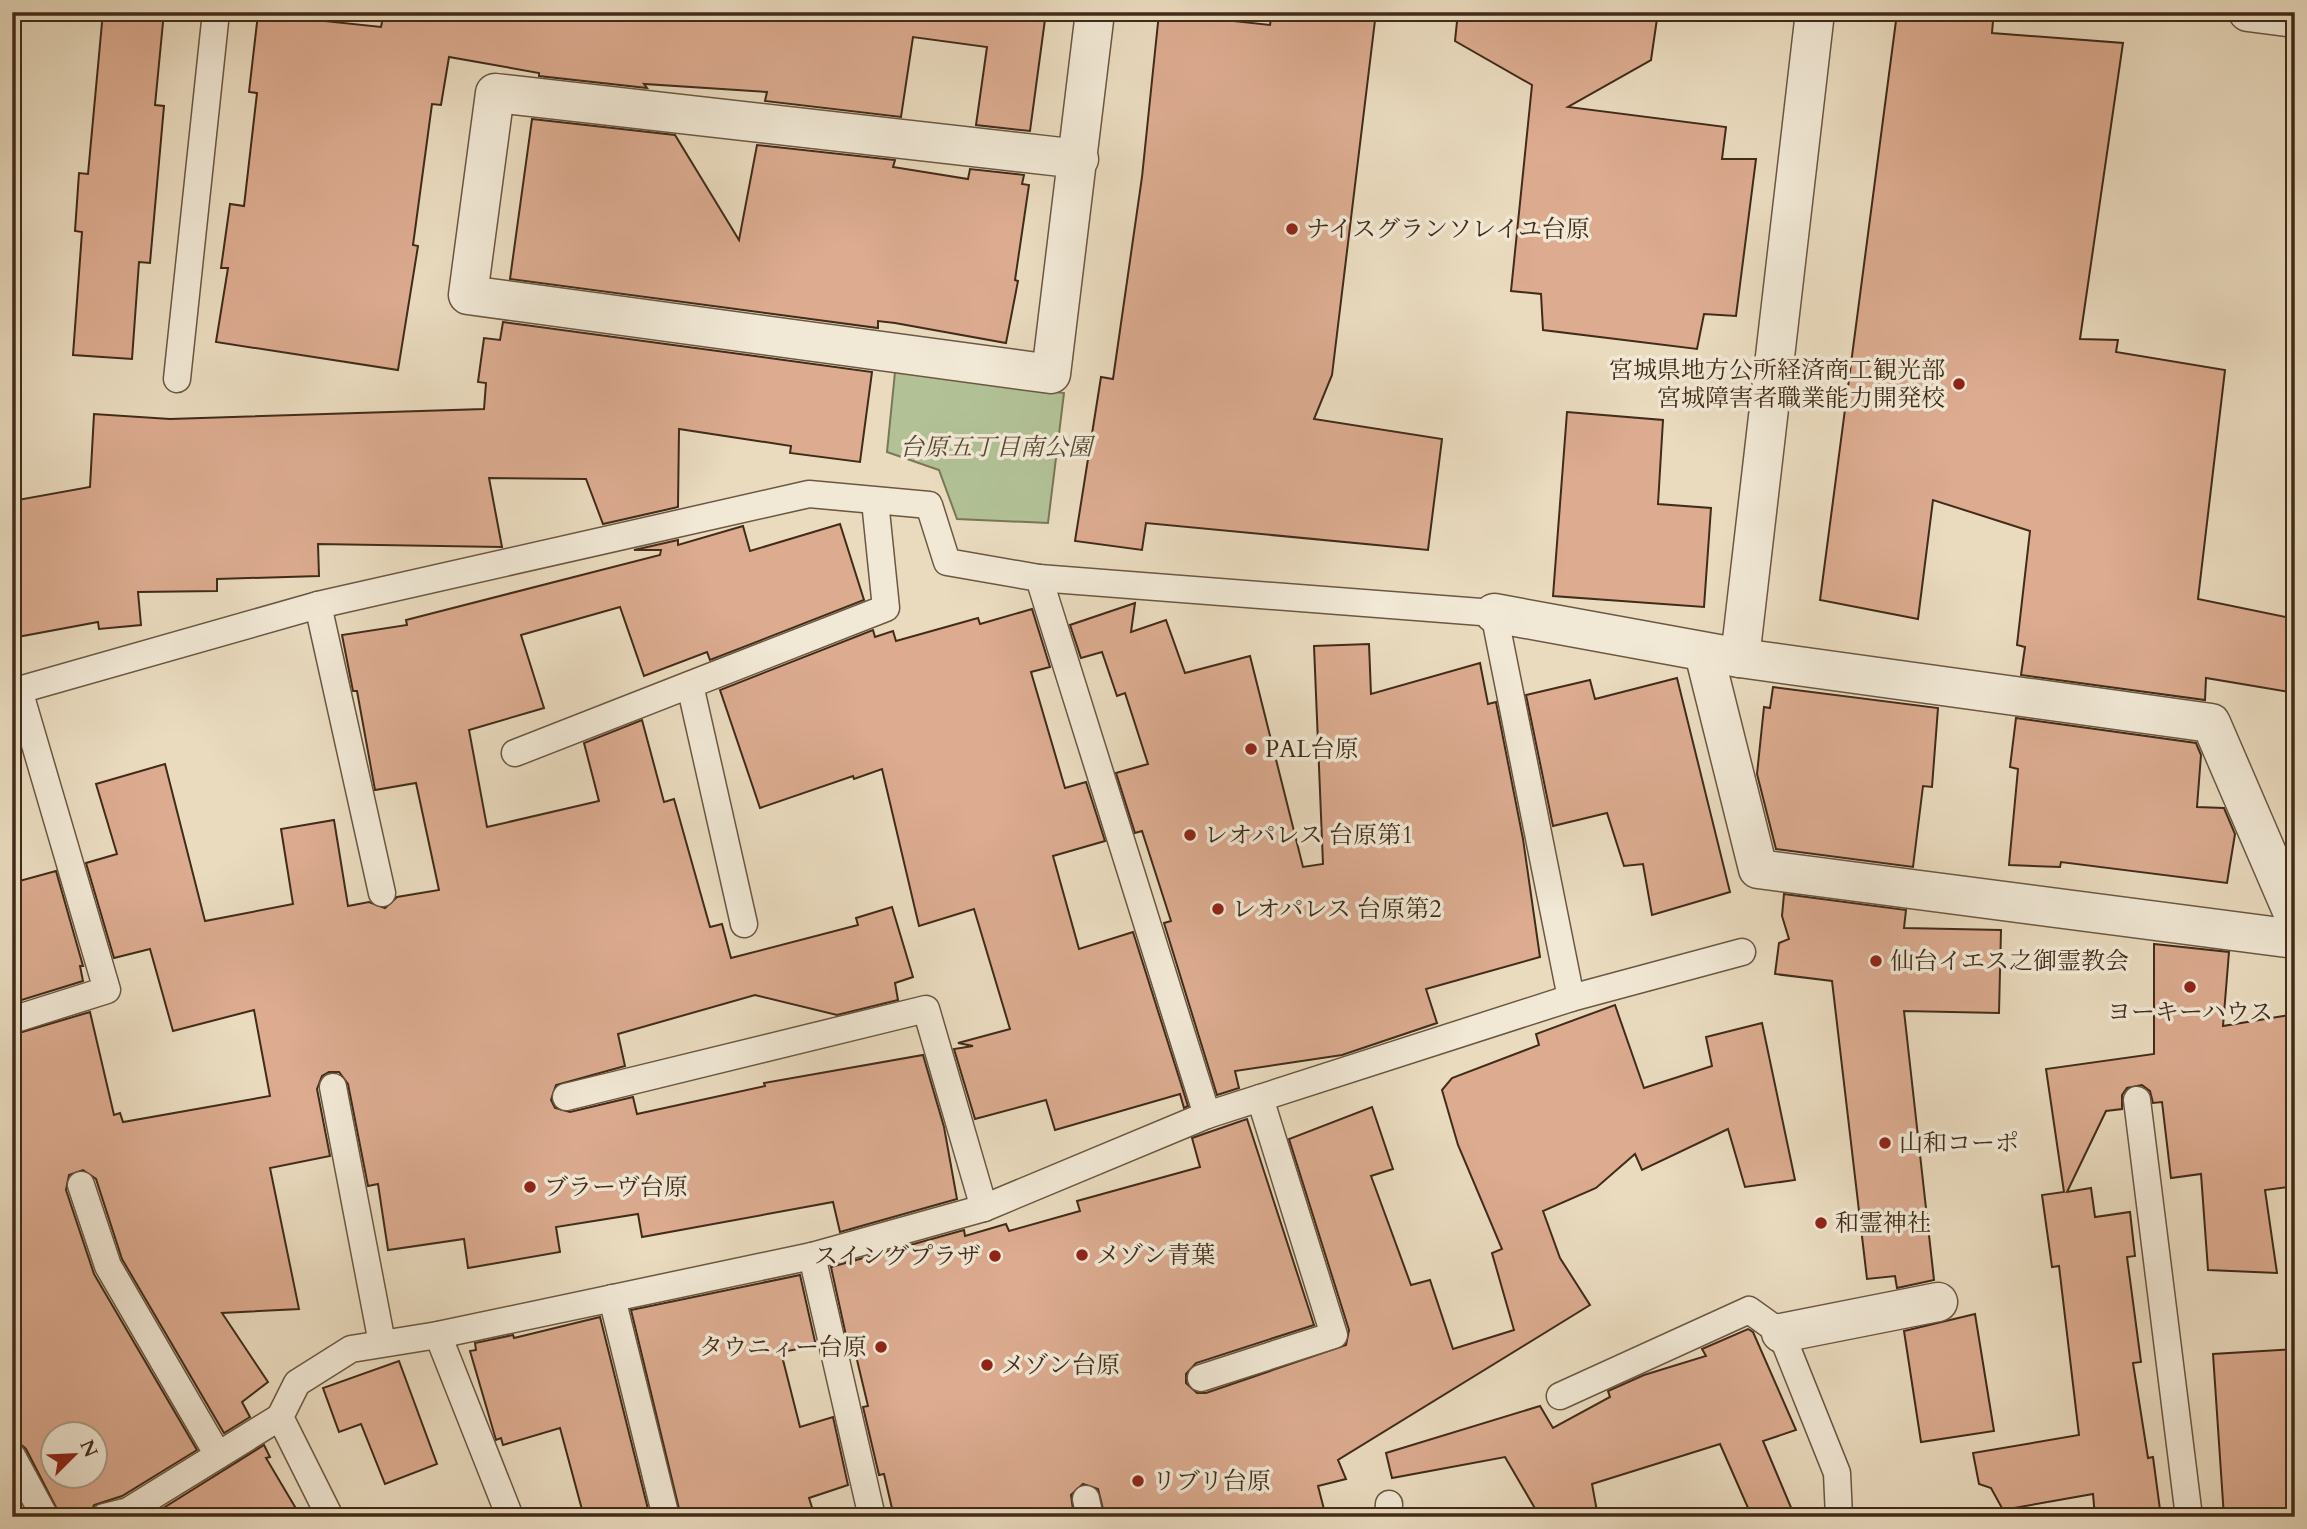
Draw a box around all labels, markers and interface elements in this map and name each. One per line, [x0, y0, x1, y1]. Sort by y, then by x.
place label: ナイスグランソレイユ台原 [1306, 213, 1590, 246]
marker: ナイスグランソレイユ台原 [1284, 221, 1300, 237]
place label: 宮城県地方公所経済商工観光部 宮城障害者職業能力開発校 [1609, 354, 1945, 415]
marker: 宮城県地方公所経済商工観光部 宮城障害者職業能力開発校 [1951, 376, 1967, 392]
park label: 台原五丁目南公園 [900, 431, 1096, 464]
place label: PAL台原 [1265, 733, 1359, 766]
marker: PAL台原 [1243, 741, 1259, 757]
place label: レオパレス 台原第1 [1204, 819, 1414, 852]
marker: レオパレス 台原第1 [1182, 827, 1198, 843]
place label: レオパレス 台原第2 [1232, 893, 1442, 926]
marker: レオパレス 台原第2 [1210, 901, 1226, 917]
place label: 仙台イエス之御霊教会 [1890, 945, 2129, 978]
marker: 仙台イエス之御霊教会 [1868, 953, 1884, 969]
marker: ヨーキーハウス [2182, 979, 2198, 995]
place label: ヨーキーハウス [2107, 996, 2273, 1029]
place label: 山和コーポ [1899, 1127, 2019, 1160]
marker: 山和コーポ [1877, 1135, 1893, 1151]
place label: ブラーヴ台原 [544, 1171, 688, 1204]
marker: ブラーヴ台原 [522, 1179, 538, 1195]
place label: 和霊神社 [1835, 1207, 1931, 1240]
marker: 和霊神社 [1813, 1215, 1829, 1231]
place label: メゾン青葉 [1096, 1239, 1215, 1272]
place label: スイングプラザ [814, 1240, 981, 1273]
marker: メゾン青葉 [1074, 1247, 1090, 1263]
marker: スイングプラザ [987, 1248, 1003, 1264]
place label: タウニィー台原 [699, 1331, 867, 1364]
marker: タウニィー台原 [873, 1339, 889, 1355]
place label: メゾン台原 [1001, 1349, 1120, 1382]
marker: メゾン台原 [979, 1357, 995, 1373]
north arrow [38, 1420, 108, 1490]
text: N [73, 1436, 104, 1462]
place label: リブリ台原 [1152, 1465, 1271, 1498]
marker: リブリ台原 [1130, 1473, 1146, 1489]

